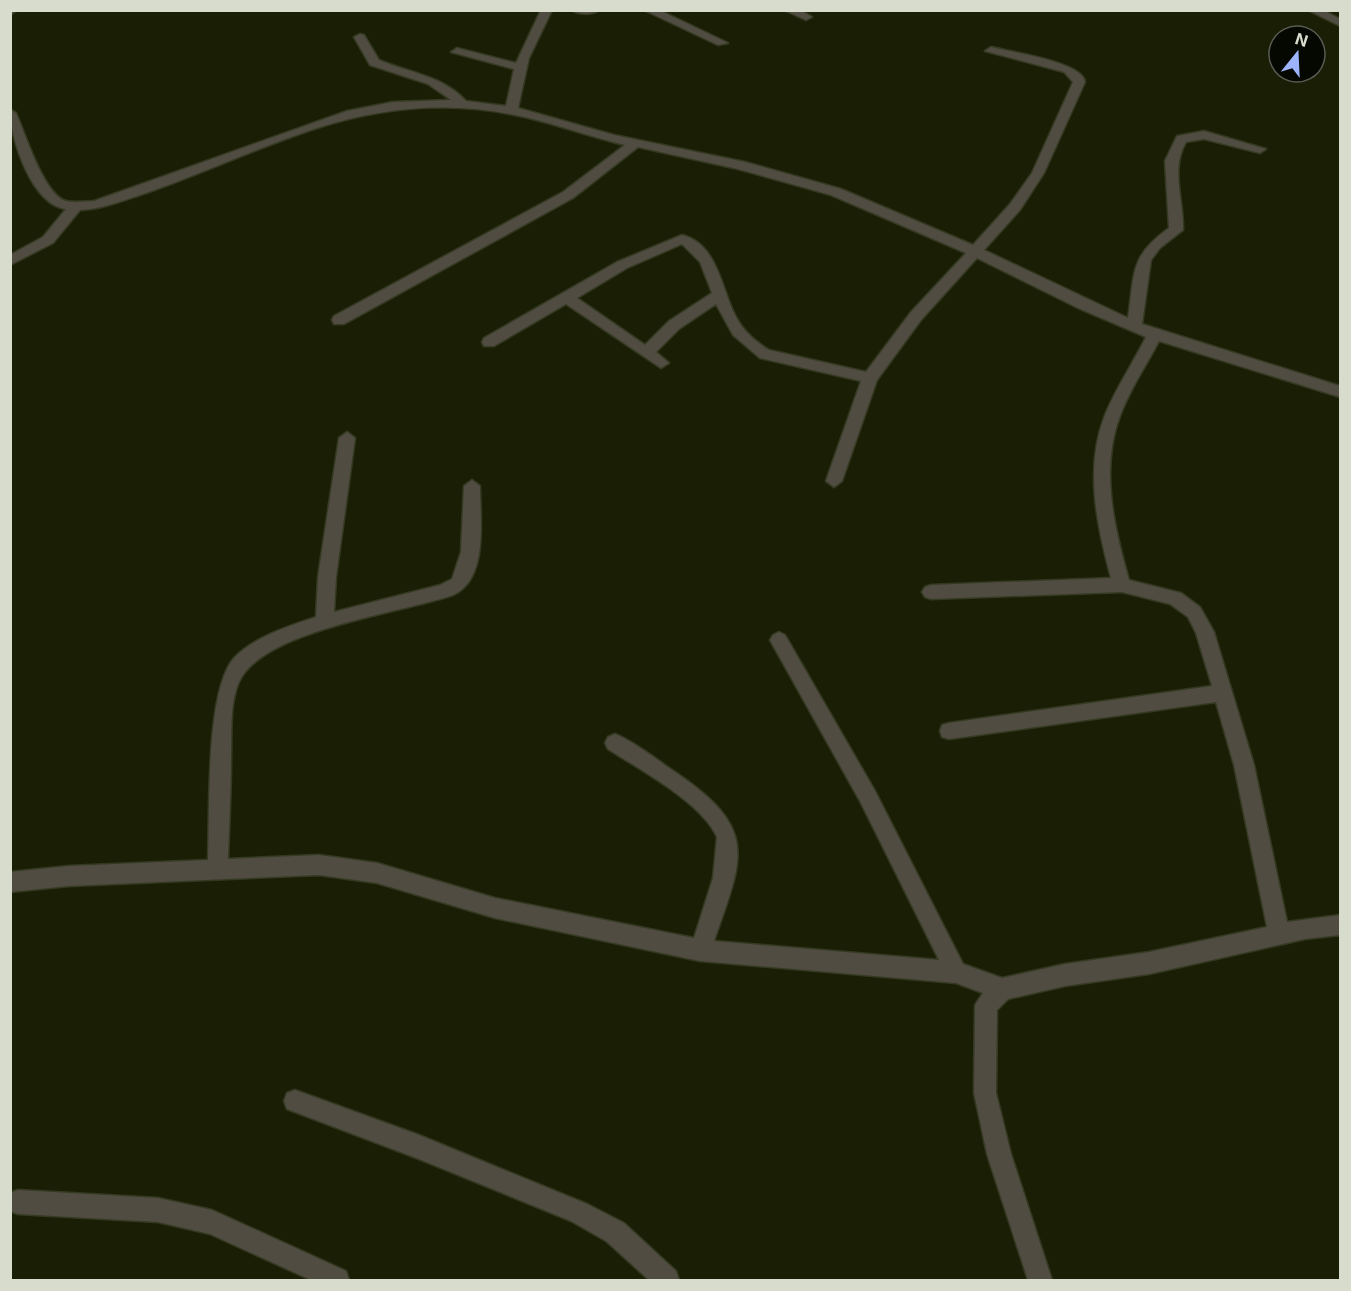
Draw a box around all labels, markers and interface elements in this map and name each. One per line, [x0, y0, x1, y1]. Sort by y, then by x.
north arrow [1267, 24, 1327, 84]
text: N [1293, 28, 1311, 51]

